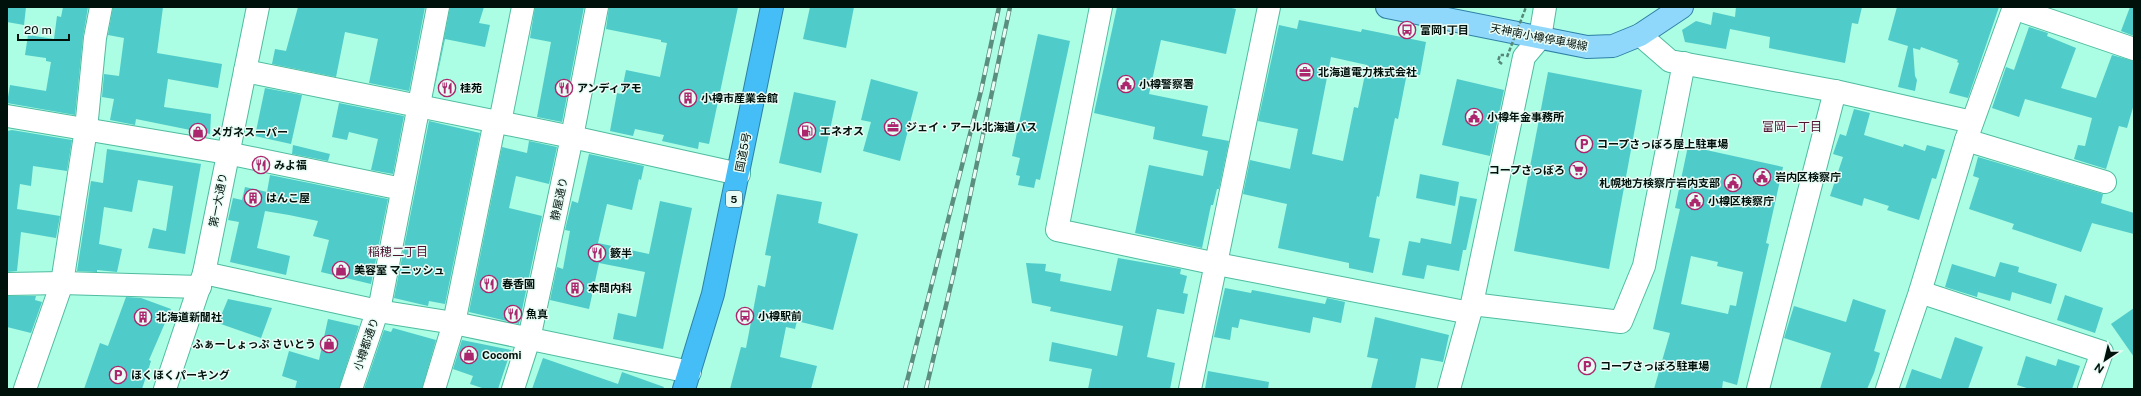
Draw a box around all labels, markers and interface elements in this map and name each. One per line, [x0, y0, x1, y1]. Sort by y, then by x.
scale bar [18, 16, 69, 42]
bus stop icon: 富岡1丁目 [1397, 20, 1417, 40]
street label: 天神南小樽停車場線 [1489, 22, 1589, 52]
text: 20 m [24, 23, 52, 37]
place label: 富岡1丁目 [1420, 24, 1469, 36]
office icon: 北海道電力株式会社 [1295, 62, 1315, 82]
place label: 北海道電力株式会社 [1318, 66, 1417, 78]
public building icon: 小樽警察署 [1116, 74, 1136, 94]
restaurant icon: 桂苑 [437, 78, 457, 98]
restaurant icon: アンディアモ [554, 78, 574, 98]
place label: 小樽警察署 [1139, 78, 1194, 90]
place label: 桂苑 [460, 82, 482, 94]
place label: アンディアモ [577, 82, 642, 94]
building icon: 小樽市産業会館 [678, 88, 698, 108]
place label: 小樽市産業会館 [701, 92, 778, 104]
public building icon: 小樽年金事務所 [1464, 107, 1484, 127]
place label: 小樽年金事務所 [1487, 111, 1564, 123]
office icon: ジェイ・アール北海道バス [883, 117, 903, 137]
district label: 富岡一丁目 [1762, 120, 1822, 134]
fuel station icon: エネオス [797, 121, 817, 141]
place label: ジェイ・アール北海道バス [906, 121, 1037, 133]
shop icon: メガネスーパー [188, 122, 208, 142]
place label: エネオス [820, 125, 864, 137]
place label: メガネスーパー [211, 126, 288, 138]
street label: 国道5号 [733, 131, 753, 173]
parking icon: コープさっぽろ屋上駐車場 [1574, 134, 1594, 154]
place label: コープさっぽろ屋上駐車場 [1597, 138, 1728, 150]
restaurant icon: みよ福 [251, 155, 271, 175]
place label: みよ福 [274, 159, 307, 171]
supermarket icon: コープさっぽろ [1568, 160, 1588, 180]
place label: コープさっぽろ [1489, 164, 1565, 176]
public building icon: 岩内区検察庁 [1752, 167, 1772, 187]
place label: 岩内区検察庁 [1775, 171, 1841, 183]
street label: 第一大通り [207, 172, 229, 228]
public building icon: 札幌地方検察庁岩内支部 [1723, 173, 1743, 193]
street label: 静屋通り [549, 176, 569, 222]
place label: 札幌地方検察庁岩内支部 [1599, 177, 1720, 189]
building icon: はんこ屋 [243, 188, 263, 208]
road number: 5 [726, 191, 742, 207]
public building icon: 小樽区検察庁 [1685, 191, 1705, 211]
place label: はんこ屋 [266, 192, 310, 204]
place label: 小樽区検察庁 [1708, 195, 1774, 207]
restaurant icon: 籔半 [587, 243, 607, 263]
district label: 稲穂二丁目 [368, 245, 428, 259]
place label: 籔半 [610, 247, 632, 259]
shop icon: 美容室 マニッシュ [331, 260, 351, 280]
place label: 美容室 マニッシュ [354, 264, 444, 276]
restaurant icon: 春香園 [479, 274, 499, 294]
place label: 春香園 [502, 278, 535, 290]
building icon: 本間内科 [565, 278, 585, 298]
place label: 本間内科 [588, 282, 632, 294]
restaurant icon: 魚真 [503, 304, 523, 324]
bus stop icon: 小樽駅前 [735, 306, 755, 326]
building icon: 北海道新聞社 [133, 307, 153, 327]
place label: 魚真 [526, 308, 548, 320]
place label: 小樽駅前 [758, 310, 802, 322]
place label: 北海道新聞社 [156, 311, 222, 323]
street label: 小樽都通り [351, 316, 381, 372]
shop icon: ふぁーしょっぷ さいとう [319, 334, 339, 354]
place label: ふぁーしょっぷ さいとう [193, 338, 316, 350]
north arrow [2085, 340, 2125, 380]
shop icon: Cocomi [459, 345, 479, 365]
place label: Cocomi [482, 349, 521, 361]
parking icon: コープさっぽろ駐車場 [1577, 356, 1597, 376]
place label: コープさっぽろ駐車場 [1600, 360, 1709, 372]
text: N [2092, 361, 2106, 376]
parking icon: ほくほくパーキング [108, 365, 128, 385]
place label: ほくほくパーキング [131, 369, 230, 381]

